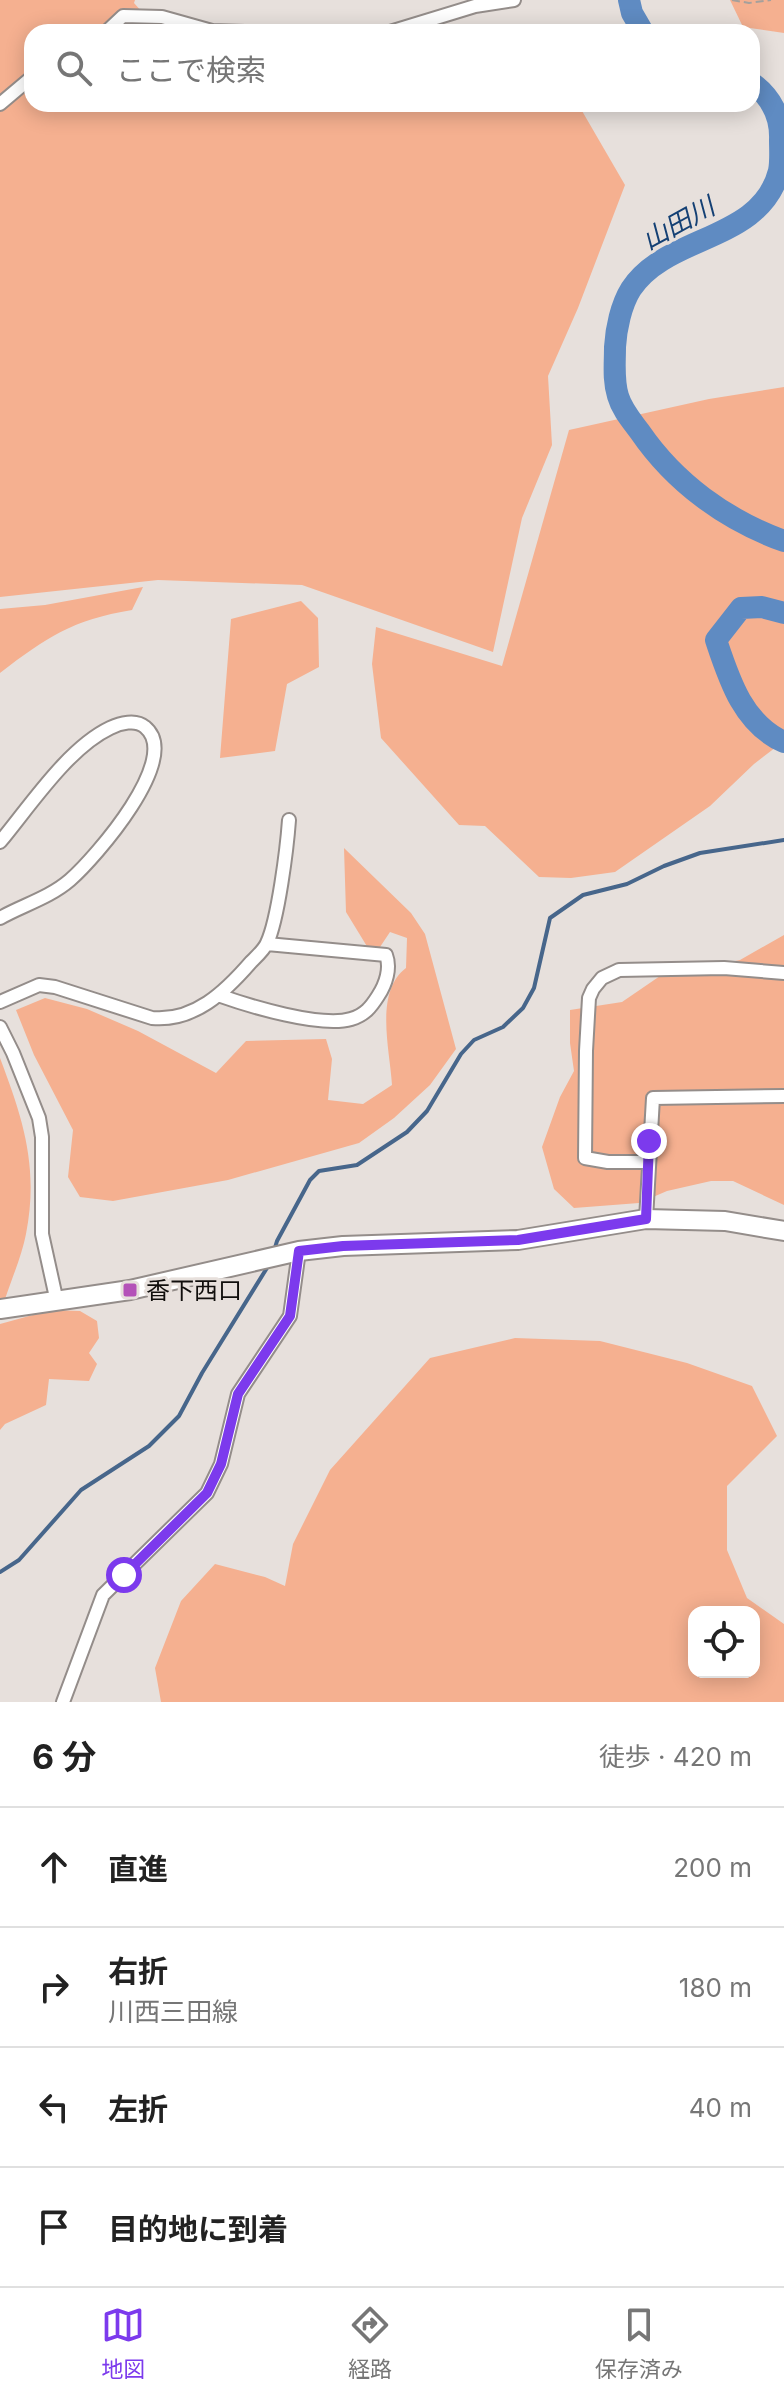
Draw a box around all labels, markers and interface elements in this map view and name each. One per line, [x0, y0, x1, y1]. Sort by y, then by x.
search box [24, 24, 760, 112]
icon: search [52, 46, 96, 90]
text: ここで検索 [116, 52, 266, 88]
water label: 山田川 [636, 189, 722, 255]
route end [631, 1123, 667, 1159]
place label: 香下西口 [146, 1276, 242, 1305]
marker: 香下西口 [121, 1281, 139, 1299]
route start [106, 1557, 142, 1593]
map controls [688, 1606, 760, 1678]
button: locate [688, 1606, 760, 1678]
text: 6 分 [32, 1736, 96, 1777]
text: 徒歩 · 420 m [599, 1741, 752, 1772]
icon: ahead [32, 1845, 76, 1889]
text: 直進 [108, 1851, 168, 1887]
text: 200 m [673, 1852, 752, 1883]
text: 右折 [108, 1953, 168, 1989]
icon: right [32, 1965, 76, 2009]
text: 180 m [679, 1972, 752, 2003]
text: 川西三田線 [108, 1996, 238, 2027]
icon: left [32, 2085, 76, 2129]
text: 左折 [108, 2091, 168, 2127]
text: 40 m [689, 2092, 752, 2123]
icon: arrive [32, 2205, 76, 2249]
text: 目的地に到着 [108, 2211, 288, 2247]
tab: 地図 [101, 2303, 145, 2383]
tab: 経路 [348, 2303, 392, 2383]
tab: 保存済み [595, 2303, 683, 2383]

